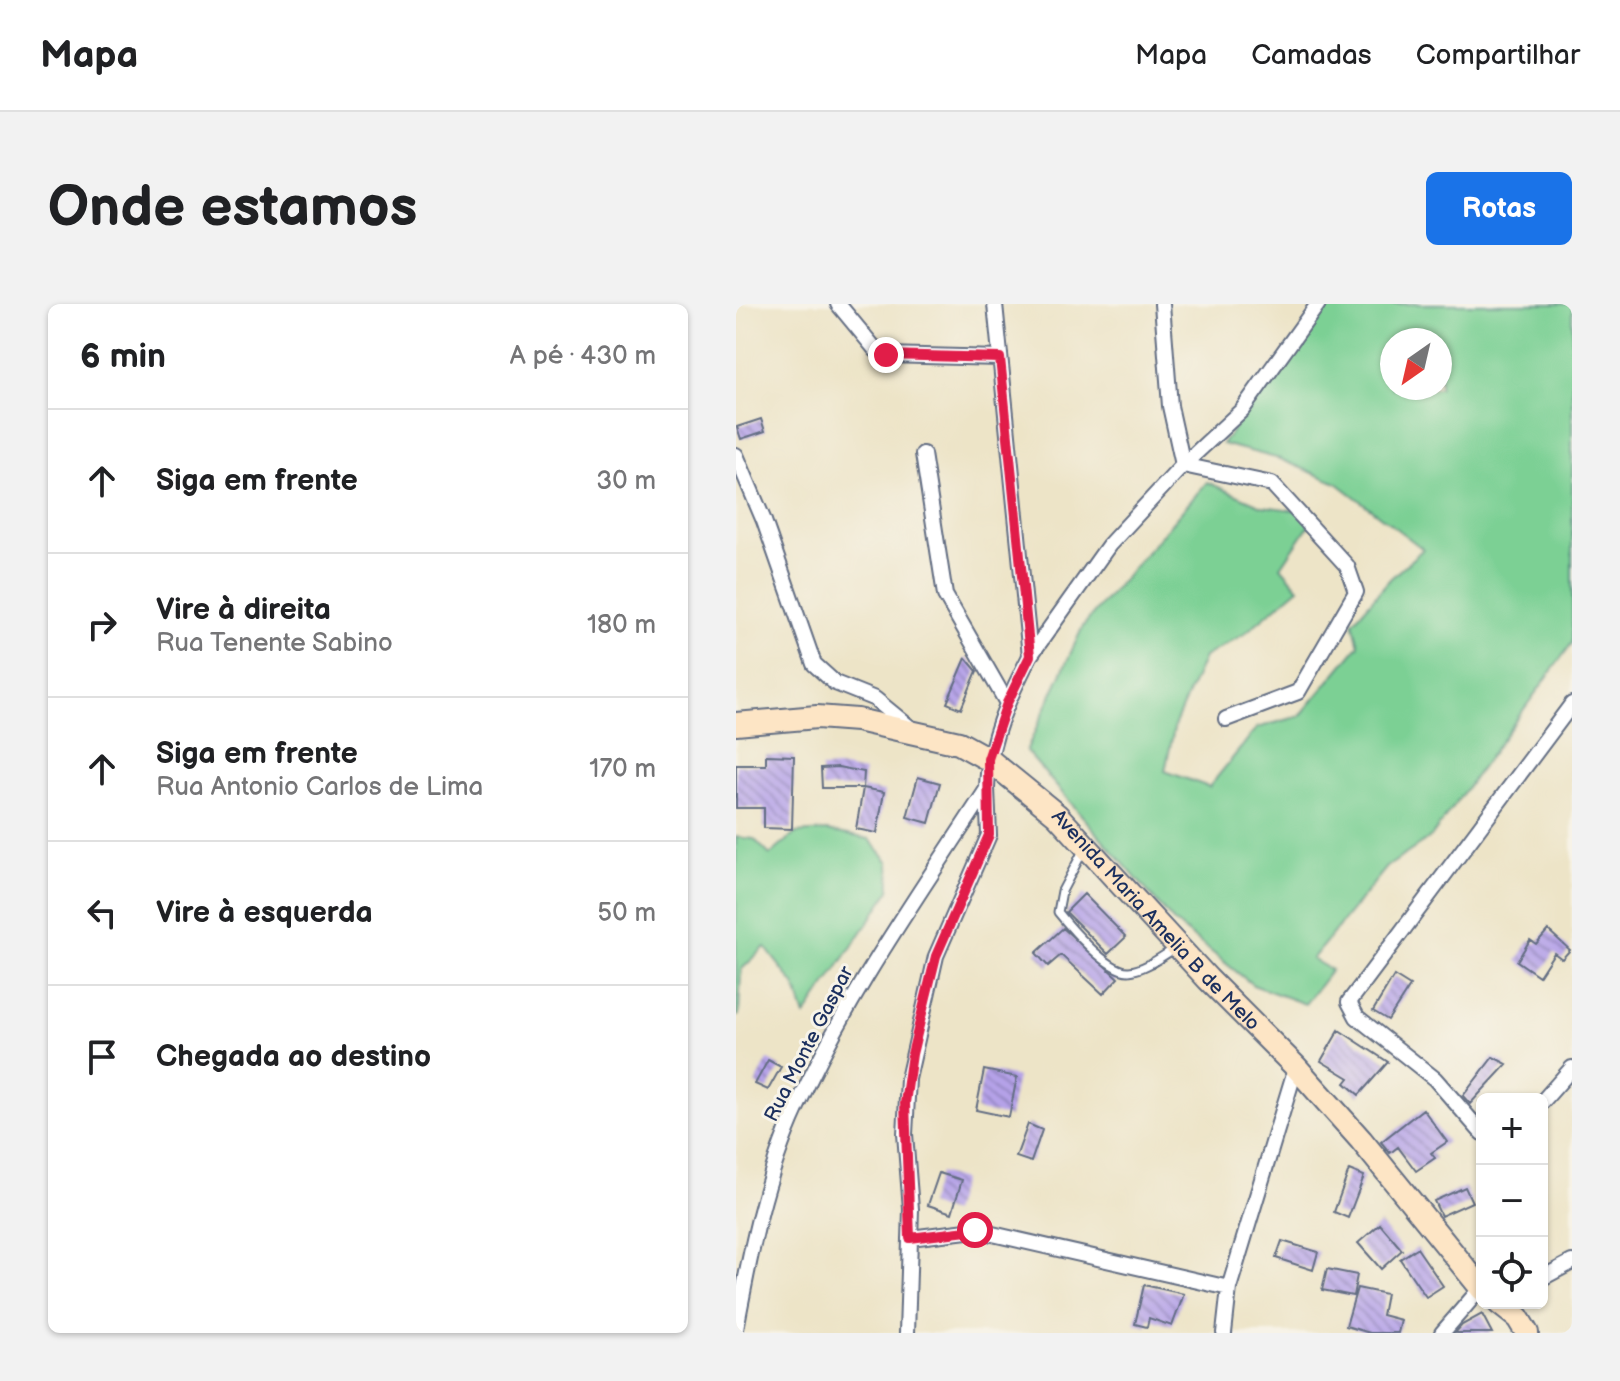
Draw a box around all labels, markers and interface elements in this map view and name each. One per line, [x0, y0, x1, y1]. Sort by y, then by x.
text: Mapa [40, 33, 138, 78]
text: Mapa [1135, 39, 1207, 72]
text: Camadas [1251, 39, 1372, 72]
text: Compartilhar [1416, 39, 1580, 72]
button: Rotas [1426, 172, 1572, 245]
text: Onde estamos [48, 175, 417, 242]
north arrow [1380, 328, 1452, 400]
text: 6 min [80, 336, 166, 377]
route end [868, 337, 904, 373]
text: A pé · 430 m [510, 341, 656, 372]
icon: ahead [80, 459, 124, 503]
text: Siga em frente [156, 463, 358, 499]
text: 30 m [596, 466, 656, 497]
text: Vire à direita [156, 592, 331, 628]
icon: right [80, 603, 124, 647]
text: 180 m [587, 610, 656, 641]
text: Rua Tenente Sabino [156, 628, 393, 659]
text: Siga em frente [156, 736, 358, 772]
icon: ahead [80, 747, 124, 791]
text: 170 m [589, 754, 656, 785]
text: Rua Antonio Carlos de Lima [156, 772, 483, 803]
street label: Avenida Maria Amelia B de Melo [1046, 805, 1265, 1036]
icon: left [80, 891, 124, 935]
text: Vire à esquerda [156, 895, 373, 931]
text: 50 m [597, 898, 656, 929]
street label: Rua Monte Gaspar [759, 962, 859, 1126]
icon: arrive [80, 1035, 124, 1079]
text: Chegada ao destino [156, 1039, 431, 1075]
map controls [1476, 1093, 1548, 1309]
button: + [1476, 1093, 1548, 1165]
button: − [1476, 1165, 1548, 1237]
route start [957, 1212, 993, 1248]
button: locate [1476, 1237, 1548, 1309]

